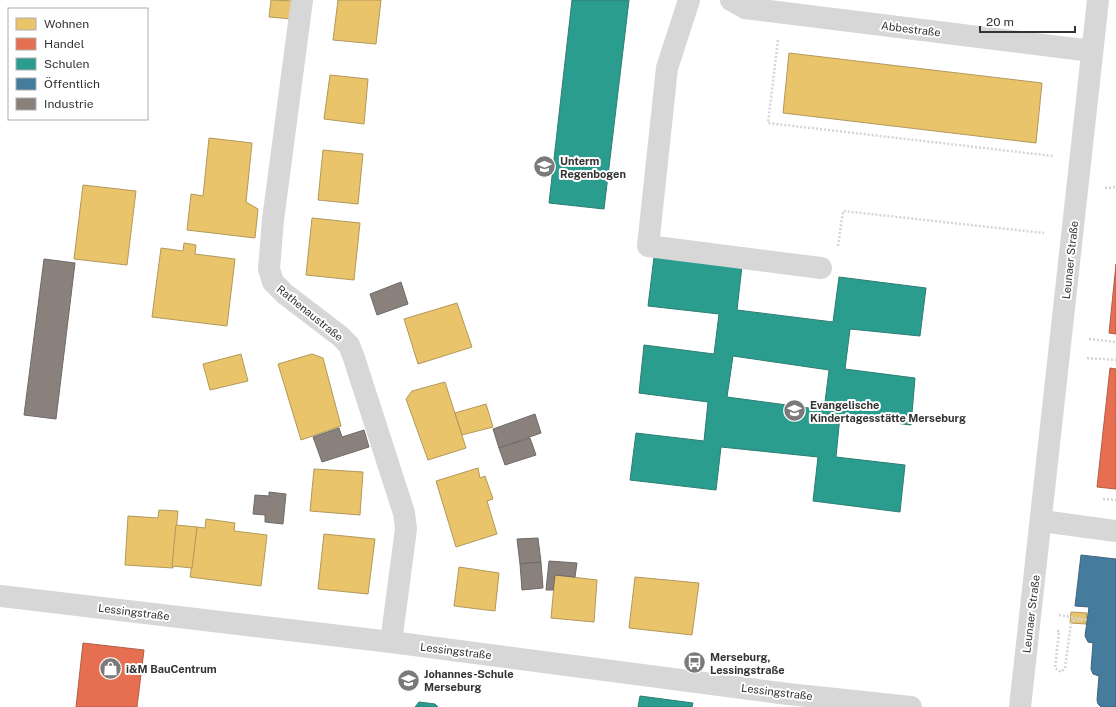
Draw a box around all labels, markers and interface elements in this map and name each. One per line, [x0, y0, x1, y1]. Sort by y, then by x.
legend [8, 8, 148, 120]
scale bar [980, 8, 1075, 34]
text: 20 m [986, 15, 1014, 29]
text: Wohnen [44, 17, 89, 31]
street label: Abbestraße [881, 19, 941, 39]
text: Handel [44, 37, 85, 51]
text: Schulen [44, 57, 90, 71]
text: Öffentlich [44, 77, 100, 91]
text: Industrie [44, 97, 94, 111]
school or university icon: Unterm Regenbogen [532, 154, 558, 180]
place label: Unterm Regenbogen [560, 155, 626, 180]
street label: Leunaer Straße [1060, 220, 1080, 300]
street label: Rathenaustraße [275, 283, 345, 343]
school or university icon: Evangelische Kindertagesstätte Merseburg [782, 398, 808, 424]
place label: Evangelische Kindertagesstätte Merseburg [810, 399, 966, 424]
street label: Leunaer Straße [1020, 574, 1042, 654]
street label: Lessingstraße [98, 602, 170, 622]
street label: Lessingstraße [420, 641, 492, 661]
bus stop icon: Merseburg, Lessingstraße [682, 650, 708, 676]
place label: Merseburg, Lessingstraße [710, 651, 785, 676]
shop icon: i&M BauCentrum [98, 656, 124, 682]
place label: i&M BauCentrum [126, 663, 217, 675]
school or university icon: Johannes-Schule Merseburg [395, 667, 421, 693]
place label: Johannes-Schule Merseburg [424, 668, 514, 693]
street label: Lessingstraße [741, 682, 813, 702]

